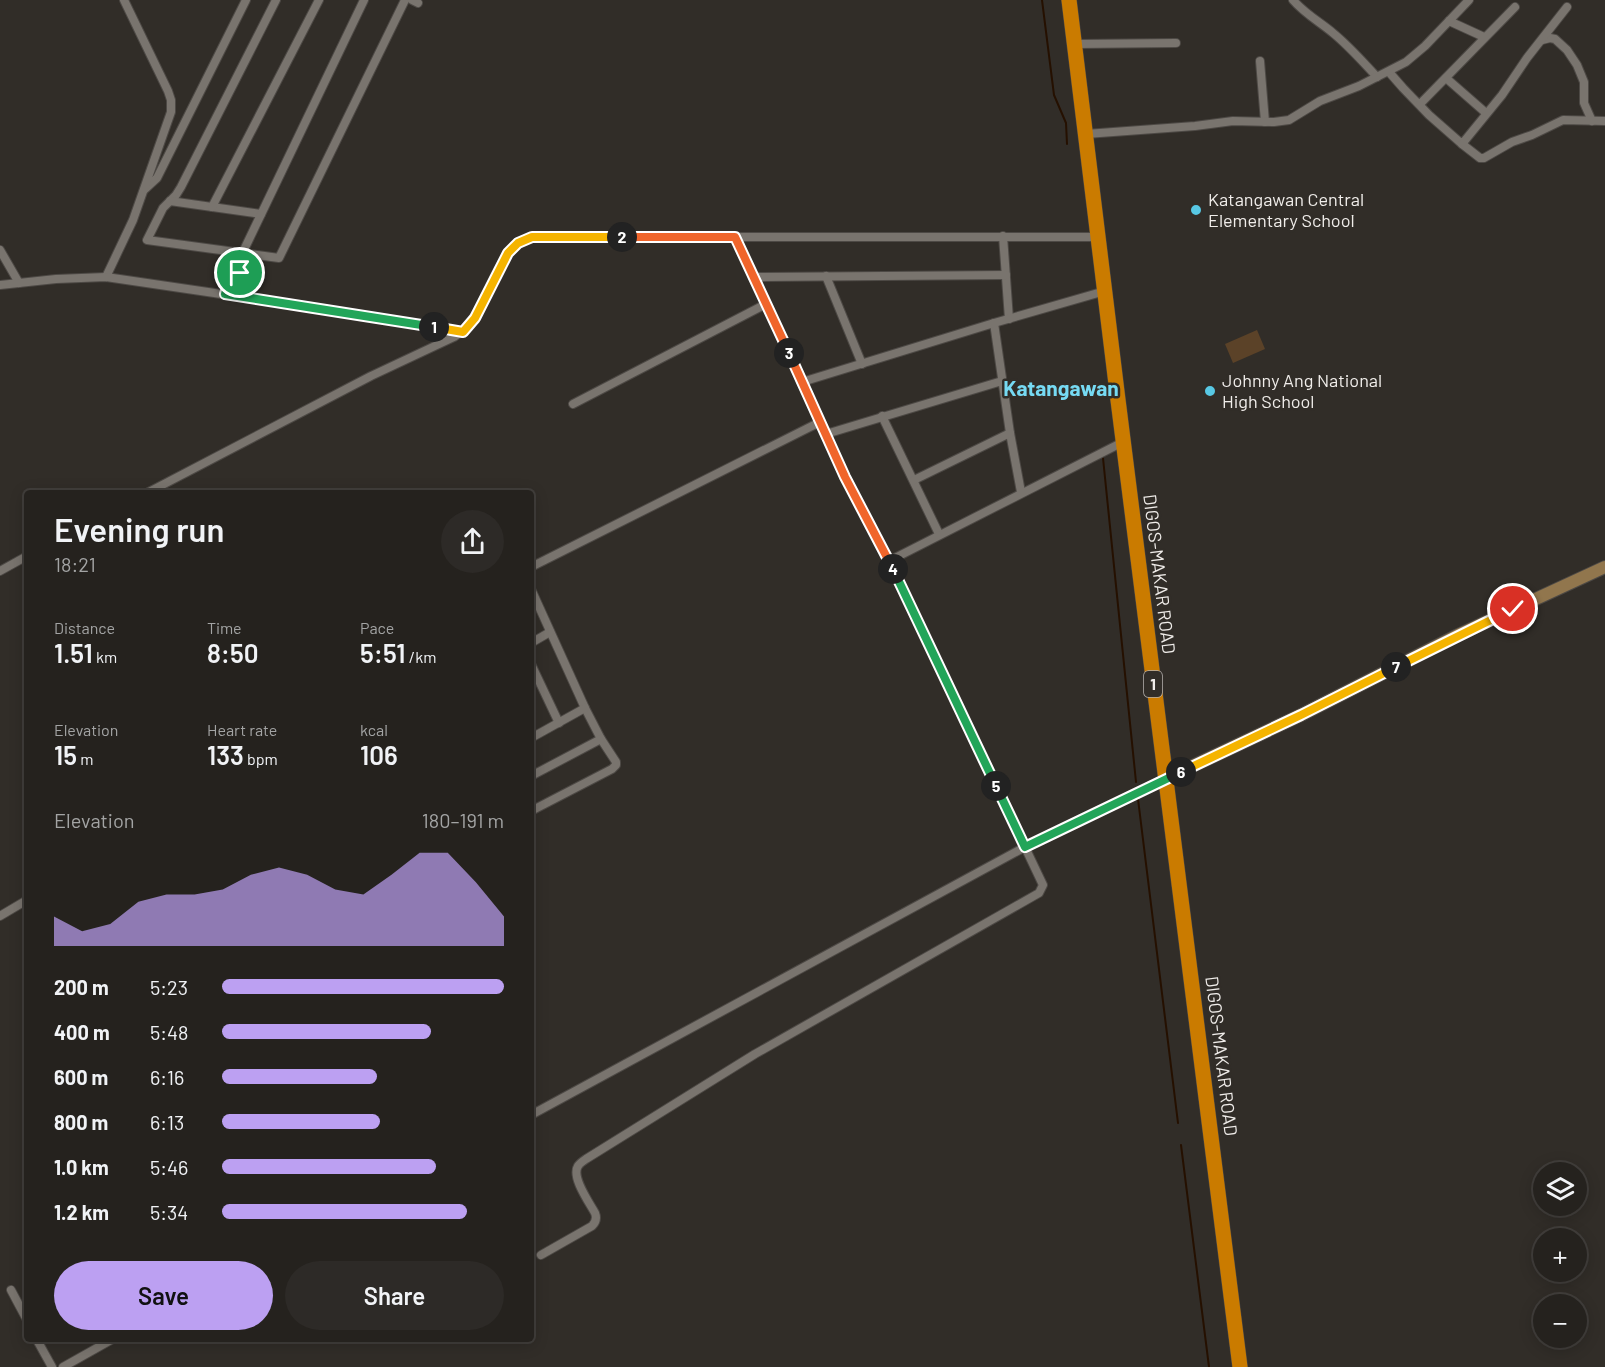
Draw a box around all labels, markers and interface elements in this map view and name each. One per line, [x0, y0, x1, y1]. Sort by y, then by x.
place label: Katangawan Central Elementary School [1208, 188, 1364, 231]
marker: Katangawan Central Elementary School [1189, 203, 1203, 217]
pin: 2 [607, 222, 637, 252]
text: 2 [618, 227, 626, 246]
pin [214, 247, 265, 298]
icon: arrive [223, 256, 256, 289]
pin: 1 [419, 312, 449, 342]
text: 1 [431, 317, 437, 336]
pin: 3 [774, 338, 804, 368]
text: 3 [785, 343, 793, 362]
place label: Johnny Ang National High School [1222, 369, 1382, 412]
district label: Katangawan [1003, 375, 1119, 400]
marker: Johnny Ang National High School [1203, 384, 1217, 398]
street label: DIGOS-MAKAR ROAD [1139, 493, 1181, 655]
text: Evening run [54, 509, 224, 549]
button: share [441, 510, 504, 573]
text: 18:21 [54, 552, 96, 576]
pin: 4 [878, 554, 908, 584]
text: 4 [888, 559, 898, 578]
pin [1487, 583, 1538, 634]
icon: check [1496, 592, 1529, 625]
text: Distance [54, 618, 115, 637]
text: Time [207, 618, 242, 637]
text: Pace [360, 618, 394, 637]
text: 1.51 [54, 637, 93, 668]
text: 8:50 [207, 637, 259, 668]
text: 5:51 [360, 637, 406, 668]
text: km [93, 647, 117, 666]
text: /km [406, 647, 436, 666]
pin: 7 [1381, 652, 1411, 682]
text: 7 [1392, 657, 1400, 676]
road number: 1 [1144, 671, 1162, 697]
text: Elevation [54, 720, 118, 739]
text: Heart rate [207, 720, 277, 739]
text: kcal [360, 720, 388, 739]
text: 15 [54, 739, 77, 770]
text: 133 [207, 739, 244, 770]
text: 106 [360, 739, 398, 770]
text: m [77, 749, 93, 768]
text: bpm [244, 749, 278, 768]
pin: 6 [1166, 757, 1196, 787]
text: 6 [1177, 762, 1185, 781]
pin: 5 [981, 771, 1011, 801]
text: 5 [992, 776, 1000, 795]
text: Elevation [54, 808, 135, 832]
text: 180–191 m [422, 808, 504, 832]
text: 200 m [54, 975, 109, 999]
text: 5:23 [150, 975, 188, 999]
street label: DIGOS-MAKAR ROAD [1201, 975, 1243, 1137]
text: 400 m [54, 1020, 110, 1044]
text: 5:48 [150, 1020, 189, 1044]
text: 600 m [54, 1065, 108, 1089]
text: 6:16 [150, 1065, 184, 1089]
text: 800 m [54, 1110, 108, 1134]
text: 6:13 [150, 1110, 184, 1134]
text: 1.0 km [54, 1155, 109, 1179]
text: 5:46 [150, 1155, 188, 1179]
map controls [1533, 1162, 1587, 1348]
button: layers [1533, 1162, 1587, 1216]
text: 1.2 km [54, 1200, 109, 1224]
text: 5:34 [150, 1200, 188, 1224]
button: + [1533, 1228, 1587, 1282]
button: Save [54, 1261, 273, 1330]
button: Share [285, 1261, 504, 1330]
button: − [1533, 1294, 1587, 1348]

